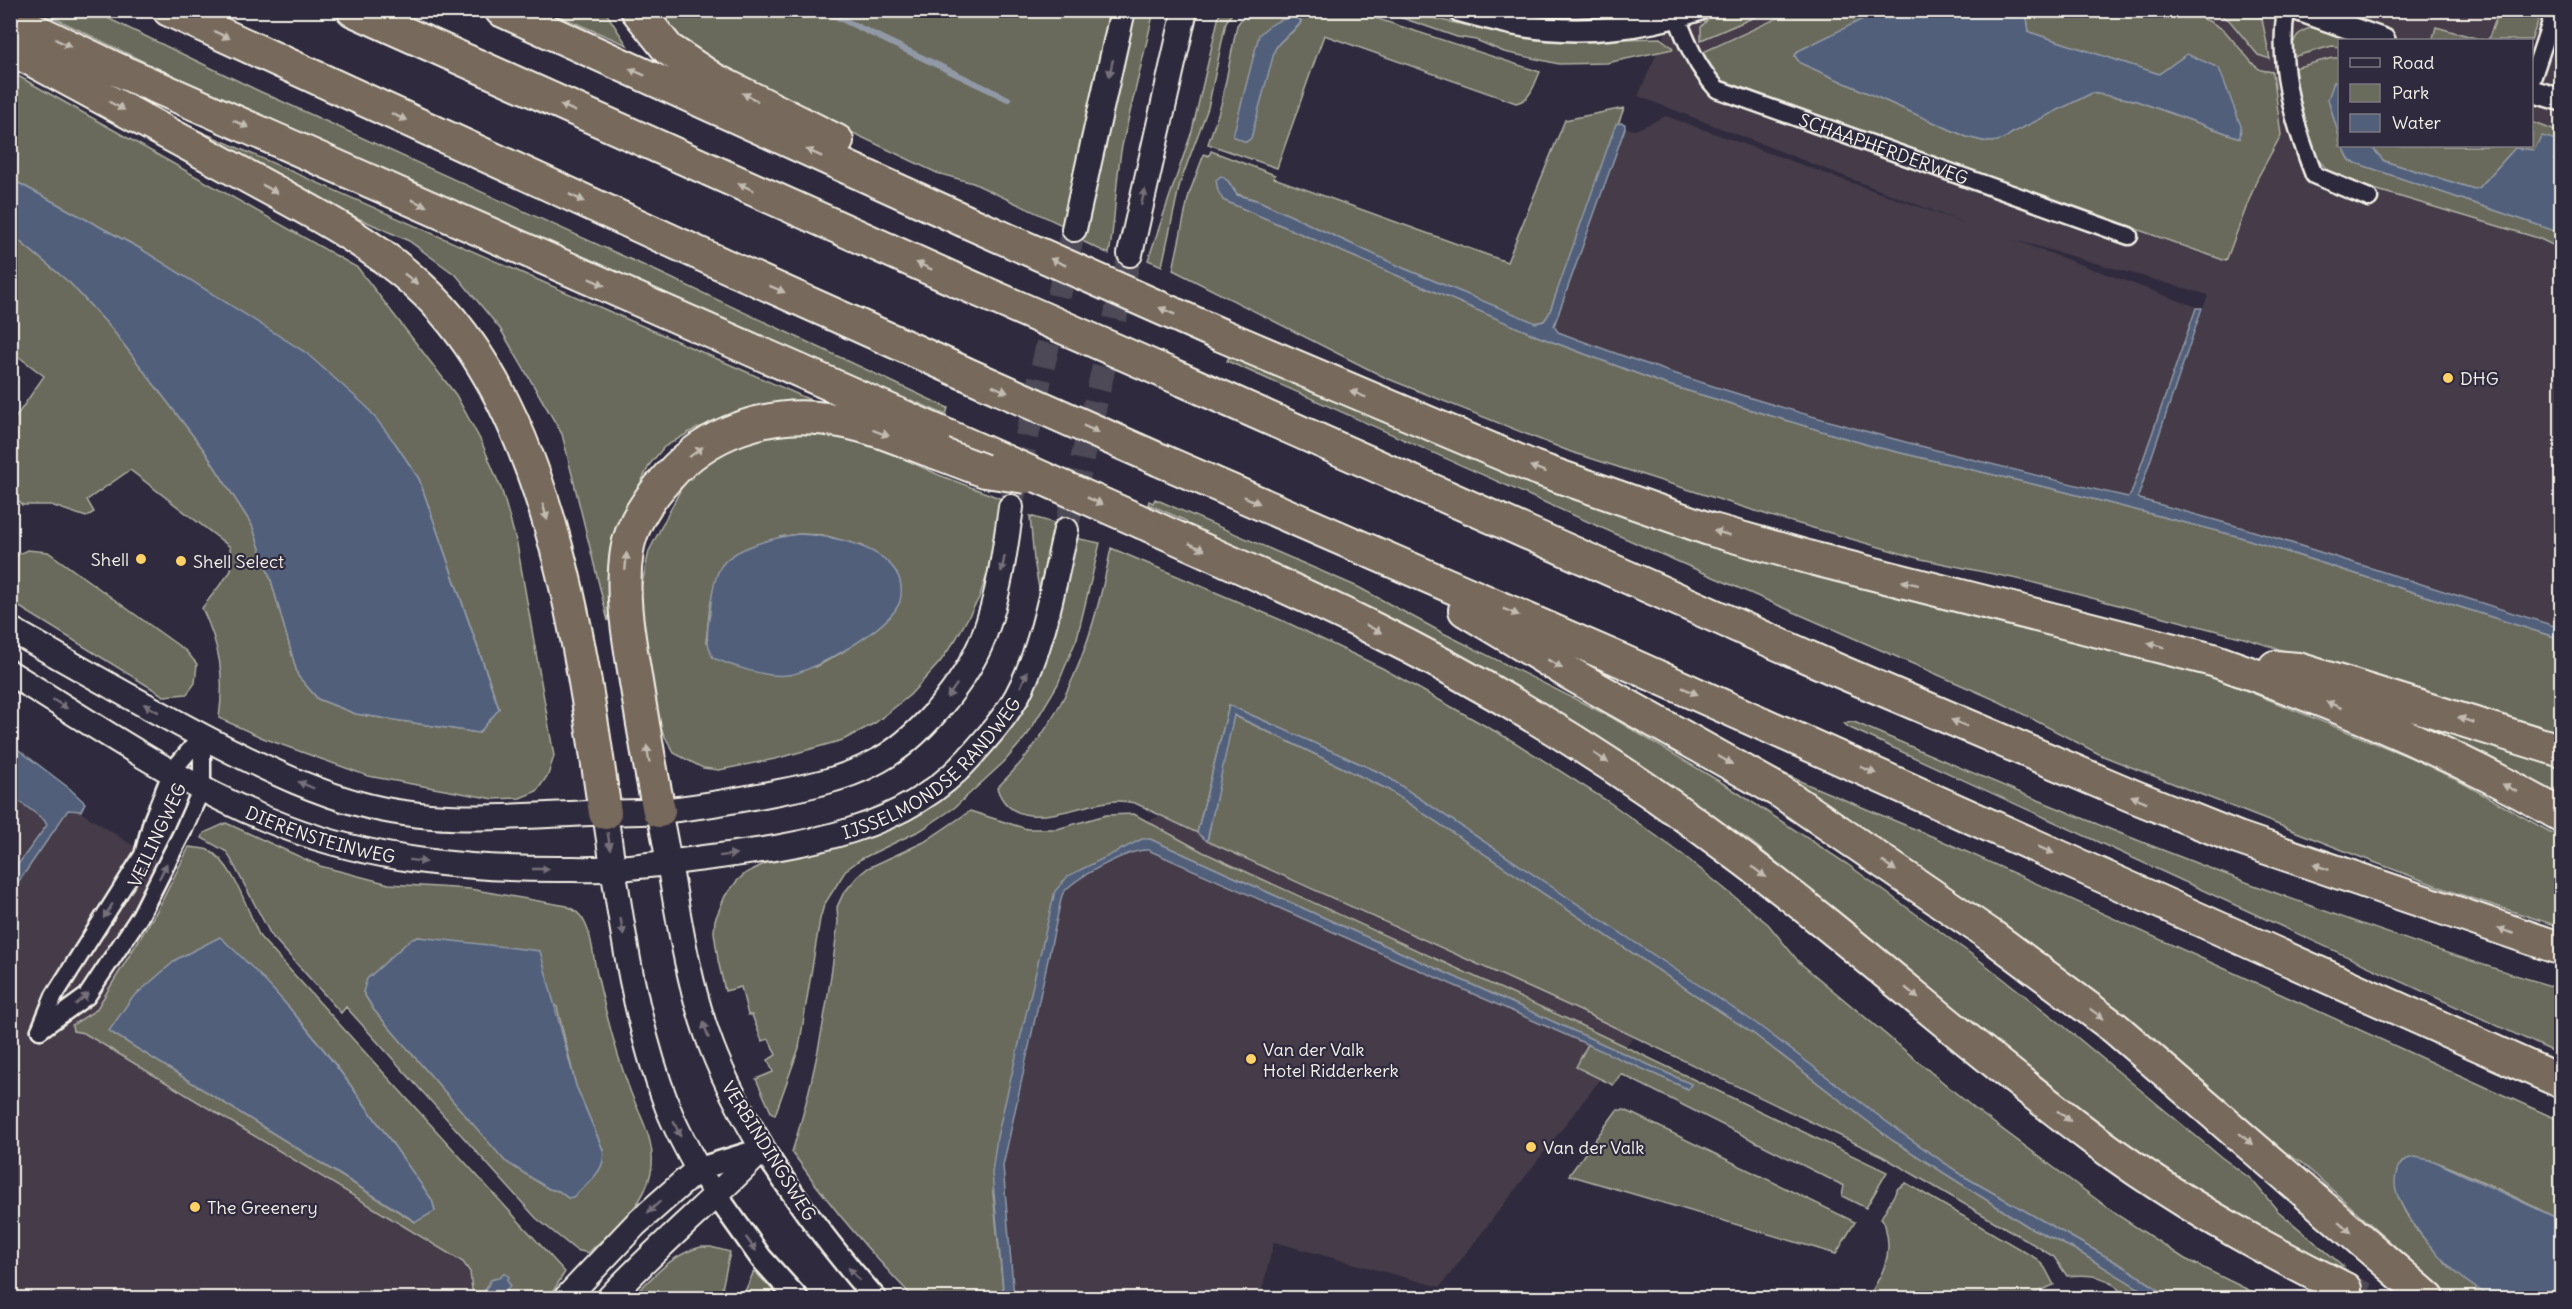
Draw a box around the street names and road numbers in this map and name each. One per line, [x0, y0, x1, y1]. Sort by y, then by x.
street label: SCHAAPHERDERWEG [1796, 108, 1972, 189]
street label: IJSSELMONDSE RANDWEG [839, 693, 1025, 844]
street label: VEILINGWEG [123, 779, 191, 891]
street label: DIERENSTEINWEG [242, 800, 397, 868]
street label: VERBINDINGSWEG [717, 1077, 821, 1225]

